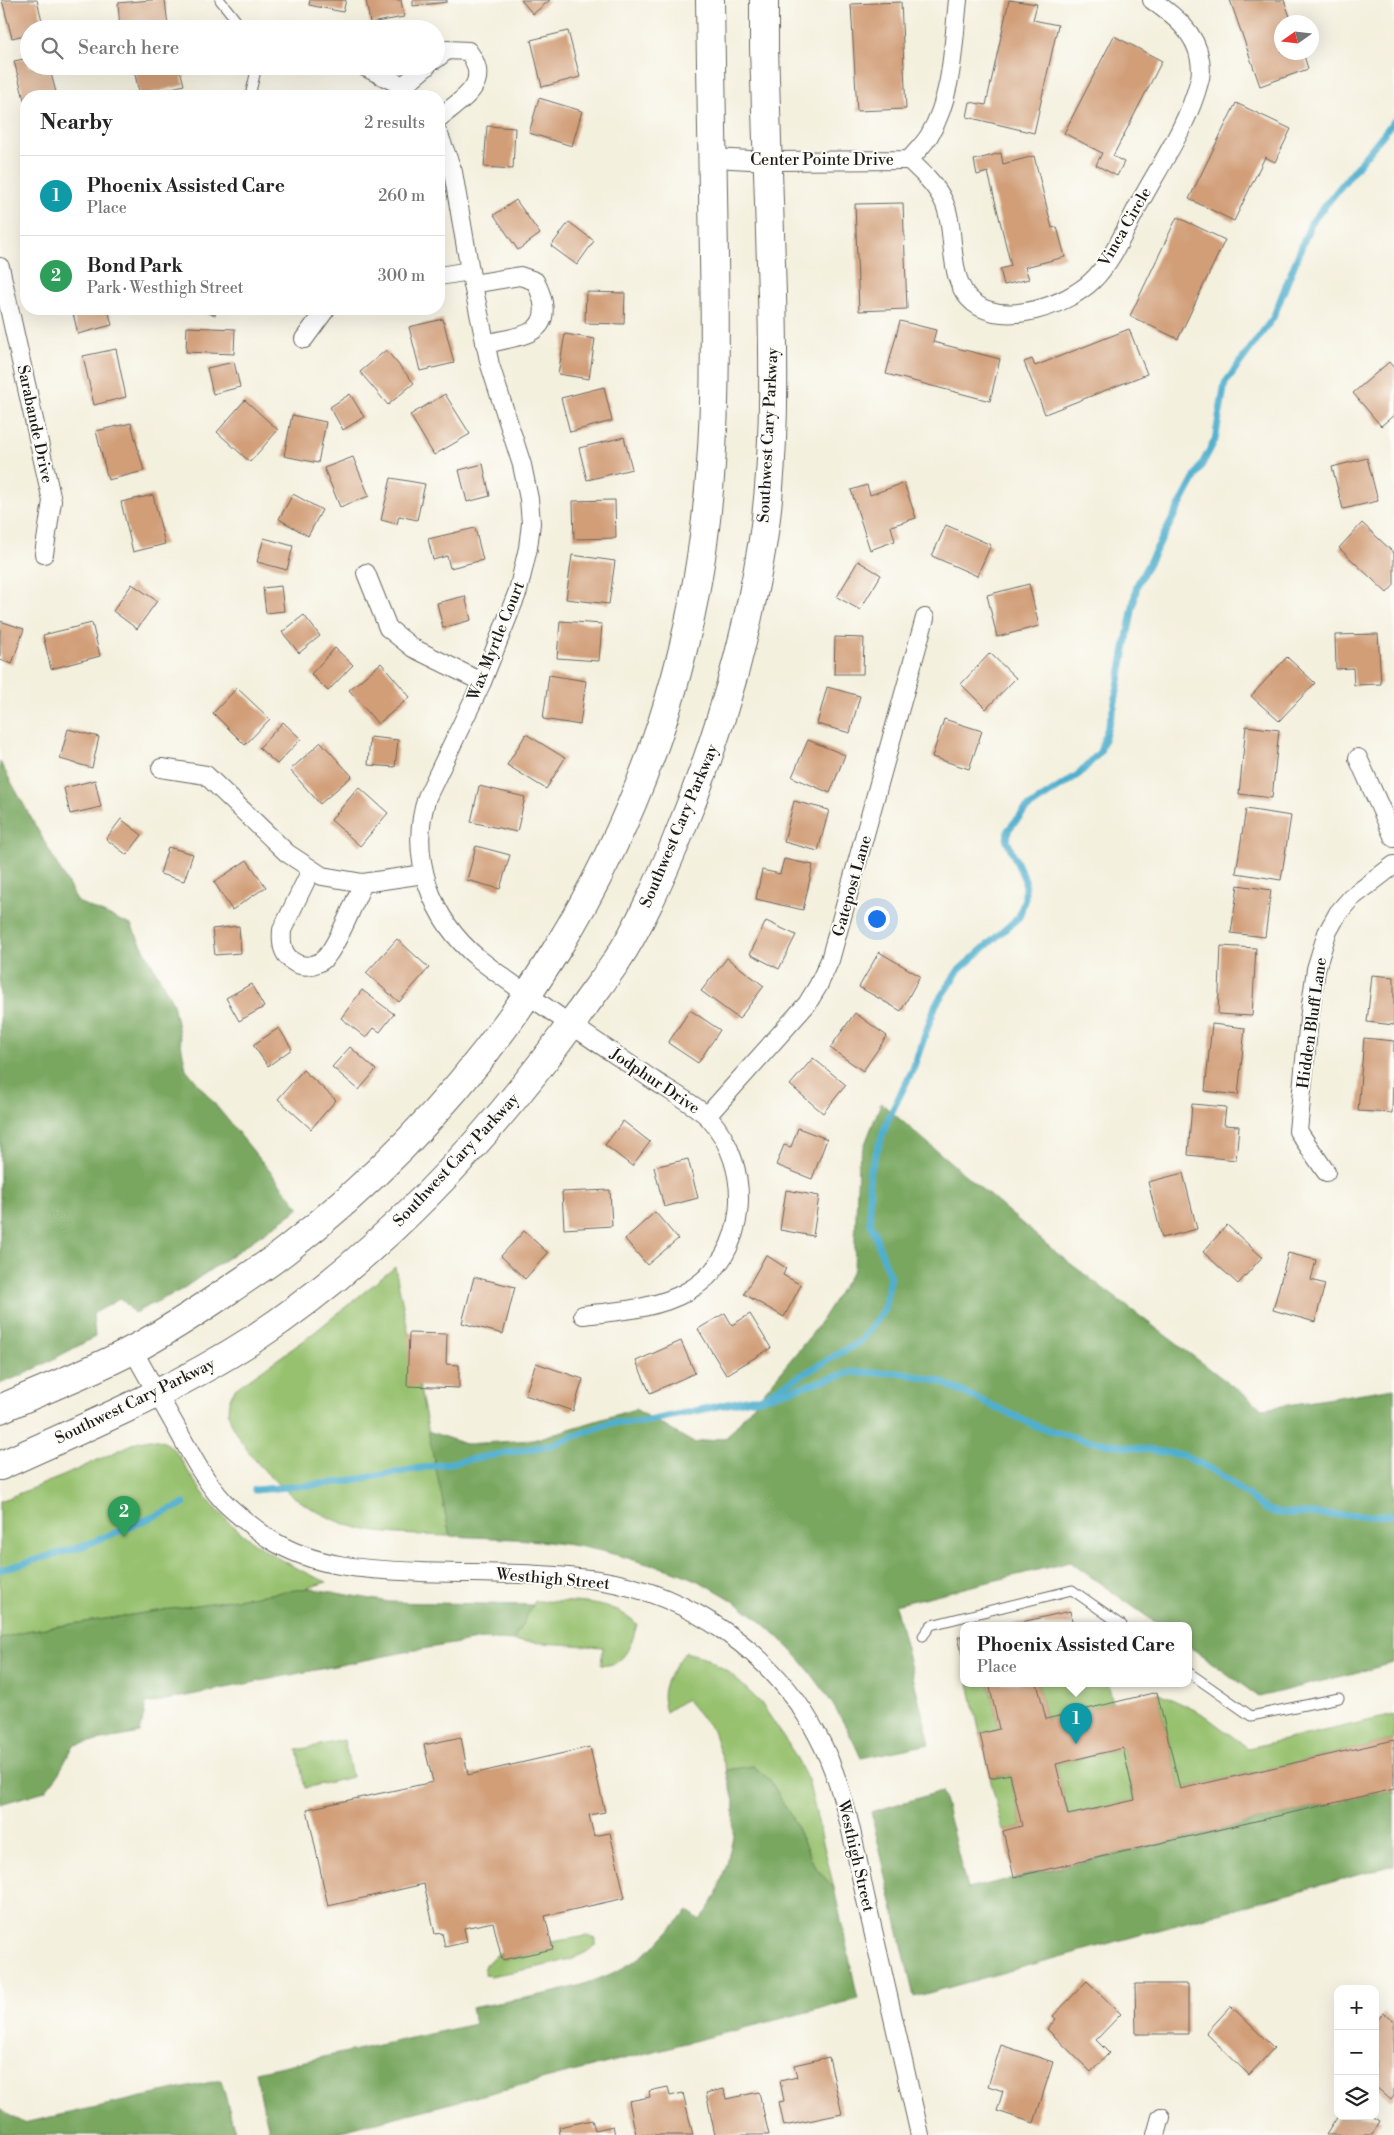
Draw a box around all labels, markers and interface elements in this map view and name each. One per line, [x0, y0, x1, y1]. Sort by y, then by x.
north arrow [1274, 15, 1319, 60]
search box [20, 20, 445, 75]
icon: search [38, 34, 66, 62]
text: Search here [78, 36, 179, 60]
text: Nearby [40, 110, 113, 136]
text: 2 results [364, 113, 425, 133]
street label: Center Pointe Drive [750, 150, 894, 170]
text: Phoenix Assisted Care [87, 174, 285, 198]
street label: Vinca Circle [1094, 184, 1156, 271]
text: 1 [52, 186, 60, 206]
text: 260 m [378, 186, 425, 206]
text: Place [87, 198, 127, 218]
text: Bond Park [87, 254, 183, 278]
text: 2 [51, 266, 61, 286]
text: 300 m [378, 266, 425, 286]
text: Park · Westhigh Street [87, 278, 243, 298]
street label: Southwest Cary Parkway [753, 347, 783, 523]
street label: Sarabande Drive [13, 363, 57, 485]
street label: Wax Myrtle Court [463, 578, 529, 704]
street label: Southwest Cary Parkway [636, 741, 723, 911]
street label: Gatepost Lane [828, 833, 876, 939]
your location [864, 906, 890, 932]
street label: Hidden Bluff Lane [1293, 956, 1331, 1090]
street label: Jodphur Drive [606, 1043, 704, 1118]
street label: Southwest Cary Parkway [389, 1089, 523, 1231]
street label: Southwest Cary Parkway [52, 1353, 218, 1448]
pin: 2 [108, 1496, 140, 1537]
street label: Westhigh Street [494, 1564, 611, 1594]
popup [960, 1622, 1192, 1687]
text: Phoenix Assisted Care [977, 1633, 1175, 1657]
text: Place [977, 1657, 1017, 1677]
pin: 1 [1060, 1703, 1092, 1744]
street label: Westhigh Street [833, 1797, 879, 1914]
map controls [1334, 1985, 1379, 2120]
button: + [1334, 1985, 1379, 2030]
button: − [1334, 2030, 1379, 2075]
button: layers [1334, 2075, 1379, 2120]

